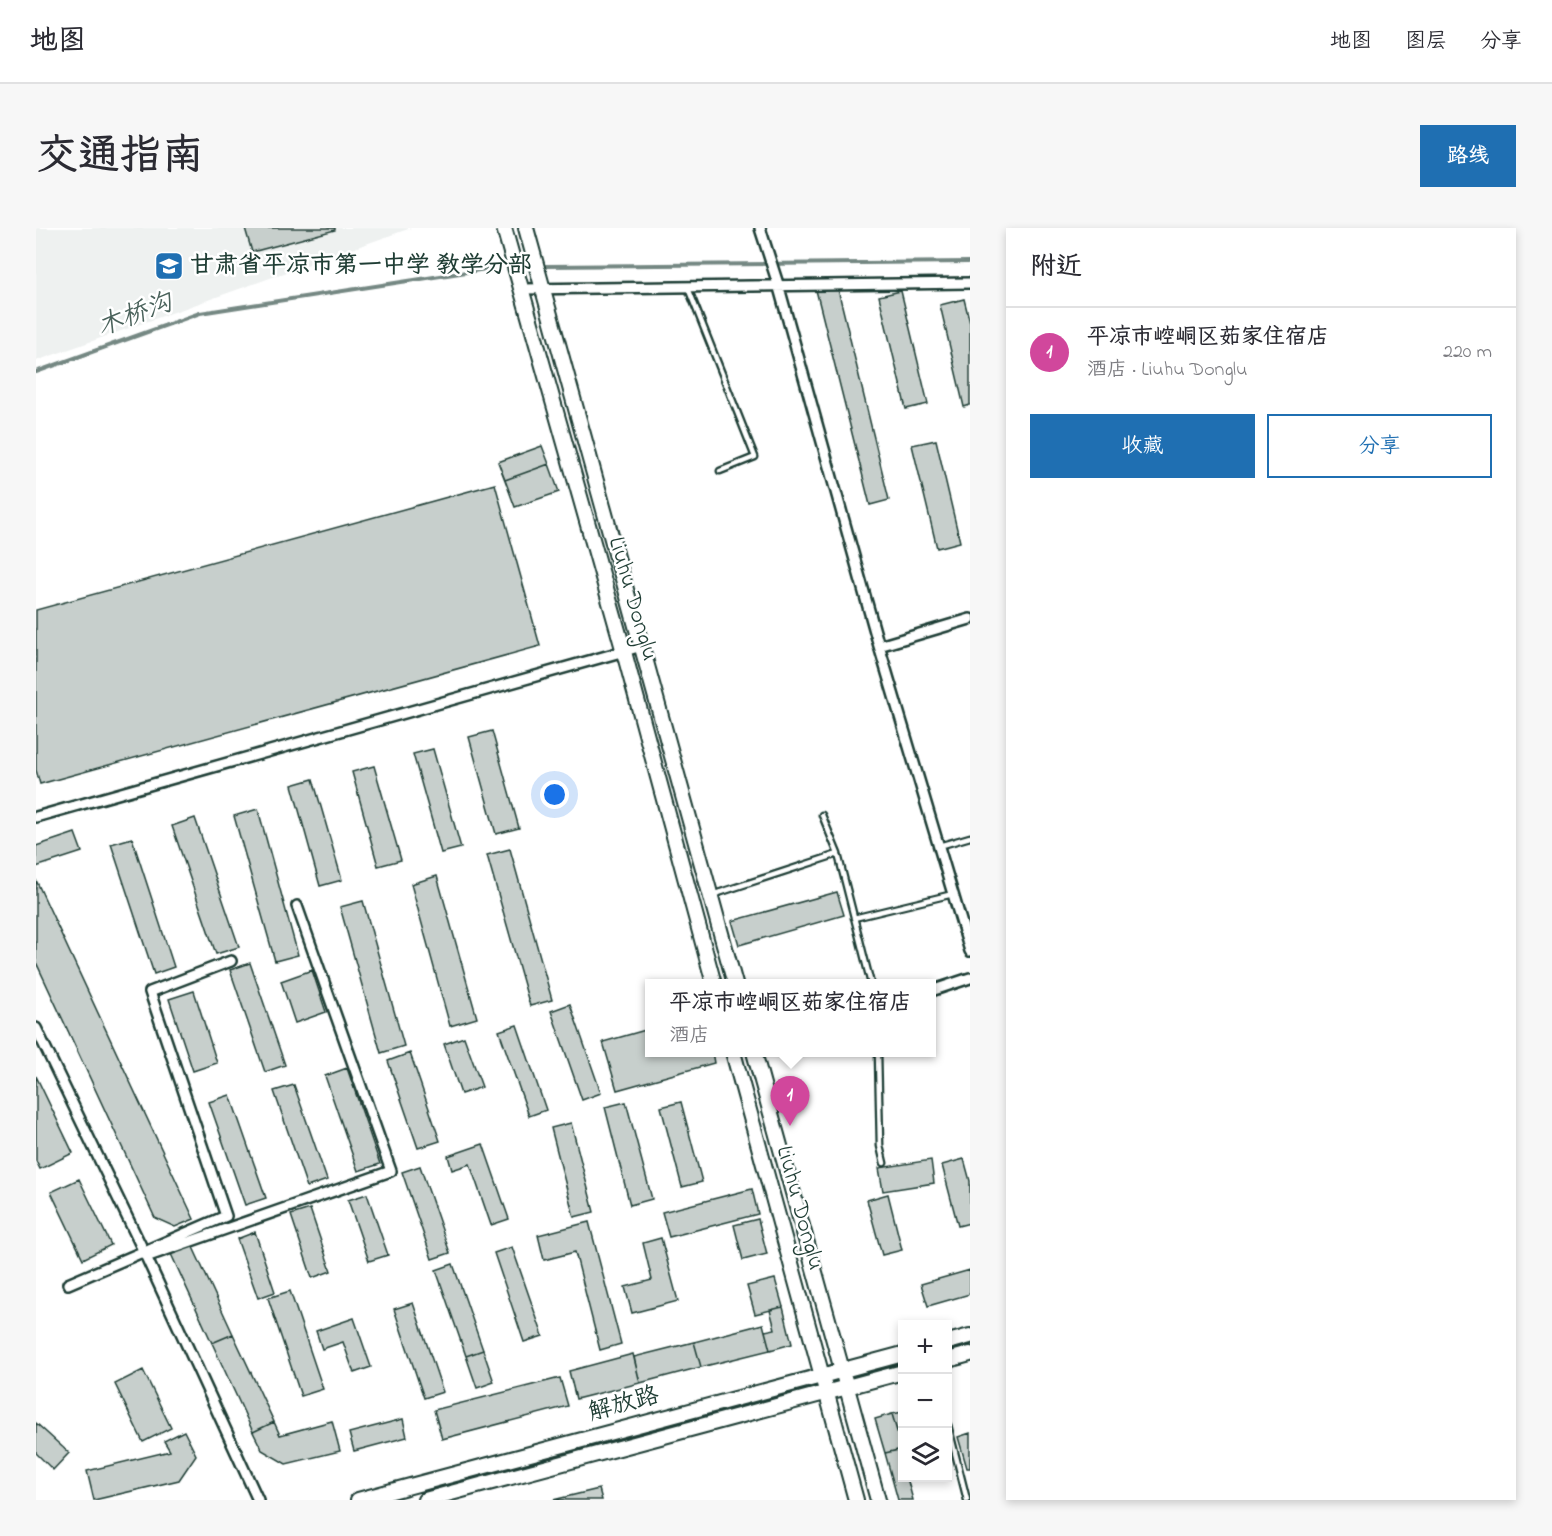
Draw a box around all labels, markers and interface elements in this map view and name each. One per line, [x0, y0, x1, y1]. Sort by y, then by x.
text: 地图 [30, 22, 86, 63]
text: 地图 [1330, 27, 1372, 57]
text: 图层 [1405, 27, 1447, 57]
text: 分享 [1480, 27, 1522, 57]
button: 路线 [1420, 125, 1516, 187]
text: 交通指南 [36, 127, 204, 188]
place label: 甘肃省平凉市第一中学 教学分部 [190, 249, 532, 284]
text: 附近 [1030, 249, 1082, 287]
school or university icon: 甘肃省平凉市第一中学 教学分部 [153, 250, 185, 282]
water label: 木桥沟 [92, 284, 180, 347]
text: 平凉市崆峒区茹家住宿店 [1087, 322, 1329, 354]
text: 1 [1046, 338, 1053, 367]
text: 220 m [1443, 338, 1492, 367]
text: 酒店 · Liuhu Donglu [1087, 356, 1247, 385]
button: 收藏 [1030, 414, 1255, 478]
button: 分享 [1267, 414, 1492, 478]
street label: Liuhu Donglu [598, 533, 666, 665]
your location [540, 780, 569, 809]
popup [645, 979, 936, 1057]
text: 平凉市崆峒区茹家住宿店 [669, 988, 912, 1020]
text: 酒店 [669, 1022, 709, 1051]
pin: 1 [770, 1076, 810, 1126]
street label: Liuhu Donglu [766, 1142, 832, 1274]
map controls [898, 1320, 952, 1482]
button: + [898, 1320, 952, 1374]
button: − [898, 1374, 952, 1428]
street label: 解放路 [585, 1379, 663, 1431]
button: layers [898, 1428, 952, 1482]

